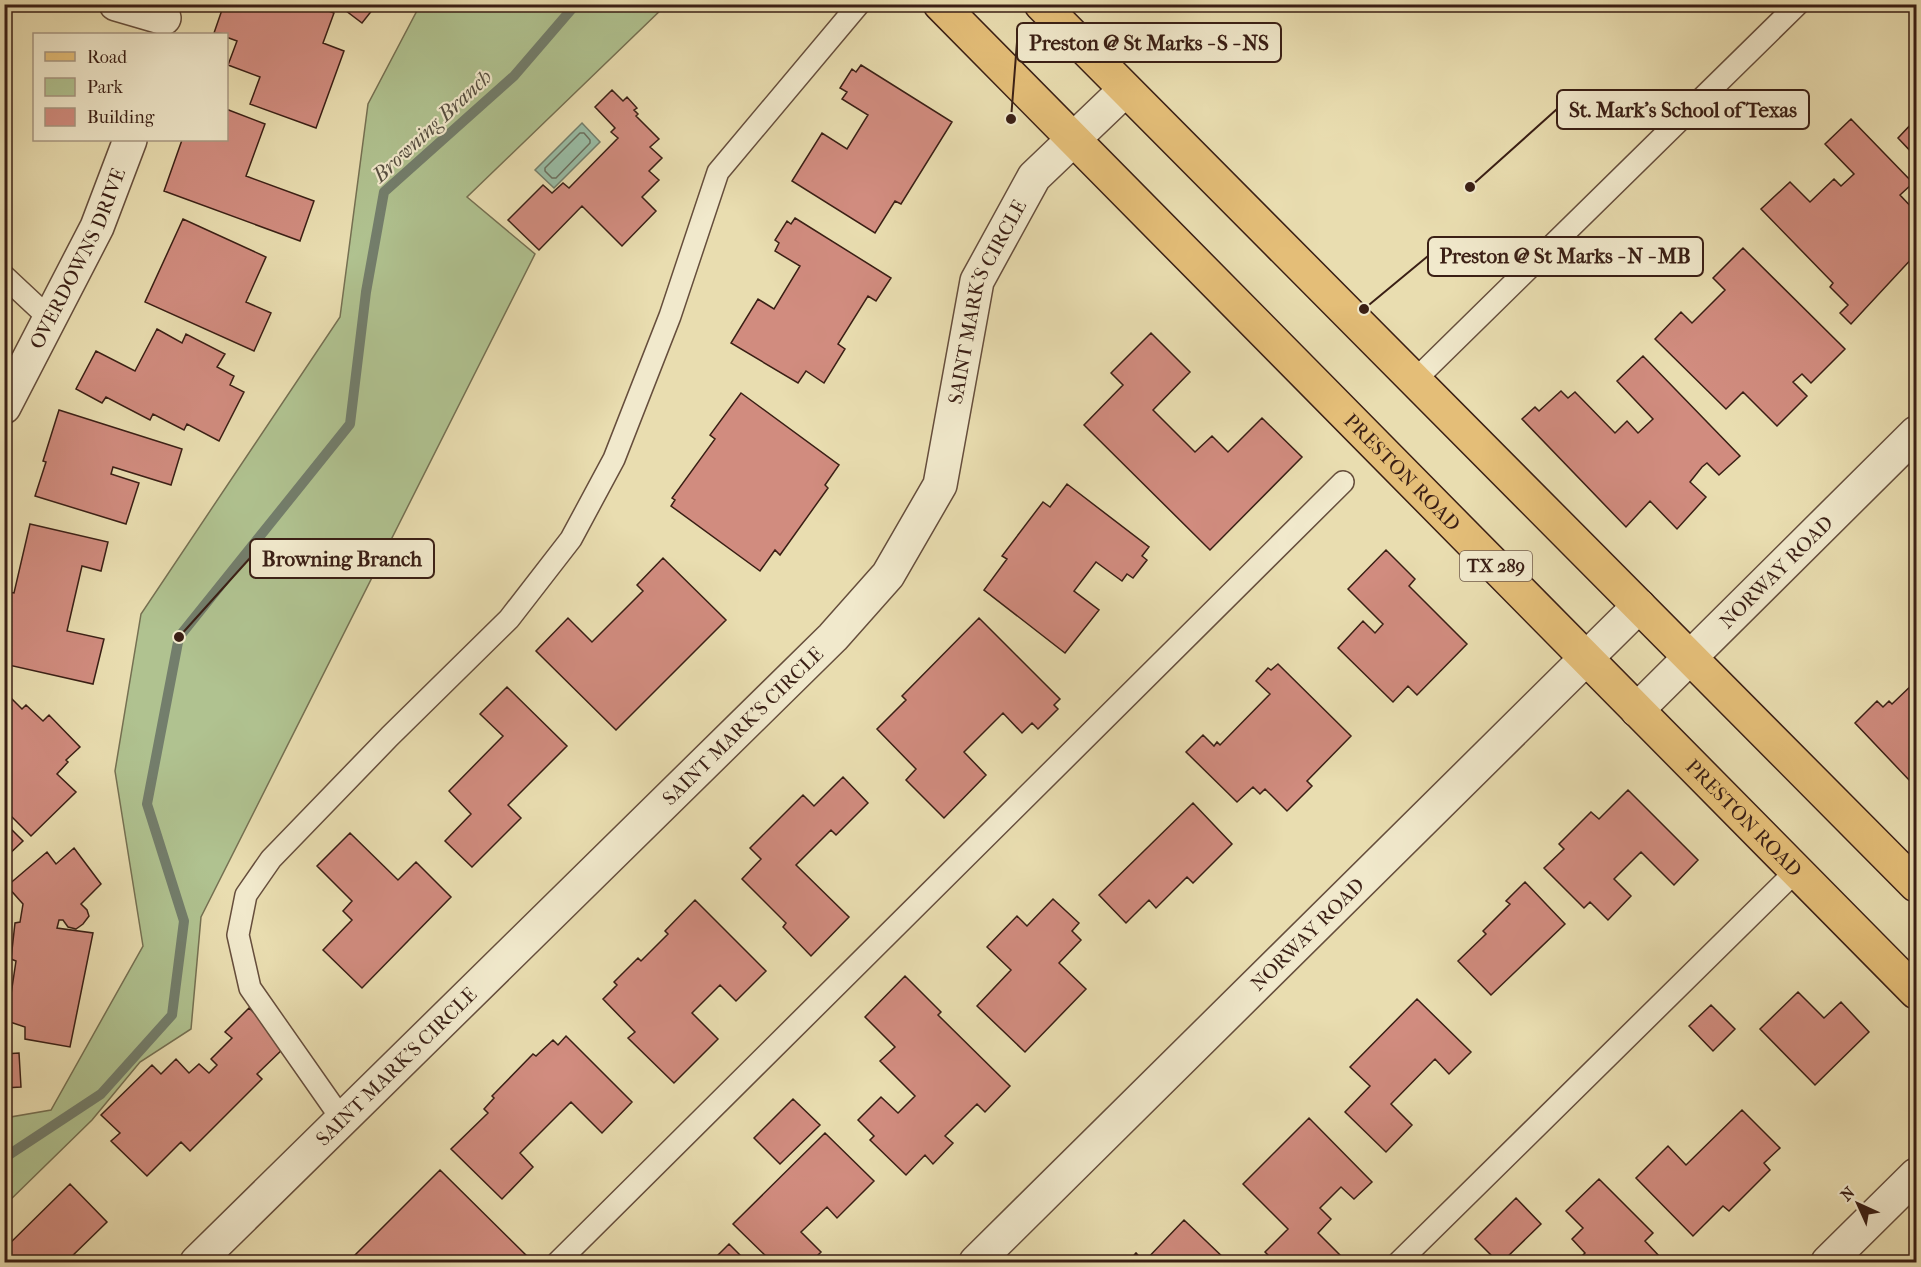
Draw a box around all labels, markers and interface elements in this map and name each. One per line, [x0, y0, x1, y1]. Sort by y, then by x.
callout: Preston @ St Marks - S - NS [1017, 23, 1281, 62]
text: Preston @ St Marks - S - NS [1029, 31, 1269, 55]
legend [33, 33, 228, 141]
text: Road [87, 47, 127, 68]
water label: Browning Branch [367, 65, 497, 188]
text: Park [87, 77, 124, 98]
callout: St. Mark's School of Texas [1557, 90, 1809, 129]
text: St. Mark's School of Texas [1569, 98, 1797, 122]
text: Building [87, 107, 155, 128]
street label: OVERDOWNS DRIVE [25, 165, 130, 353]
street label: SAINT MARK'S CIRCLE [944, 196, 1031, 406]
callout: Preston @ St Marks - N - MB [1428, 237, 1703, 276]
text: Preston @ St Marks - N - MB [1439, 244, 1691, 268]
street label: PRESTON ROAD [1339, 409, 1465, 536]
street label: NORWAY ROAD [1715, 511, 1838, 633]
callout: Browning Branch [250, 539, 434, 578]
text: Browning Branch [262, 547, 422, 571]
road number: TX 289 [1460, 551, 1532, 581]
street label: SAINT MARK'S CIRCLE [658, 642, 828, 810]
street label: PRESTON ROAD [1681, 755, 1806, 882]
street label: NORWAY ROAD [1246, 874, 1369, 996]
street label: SAINT MARK'S CIRCLE [311, 983, 481, 1151]
north arrow [1828, 1174, 1888, 1234]
text: N [1837, 1182, 1859, 1205]

